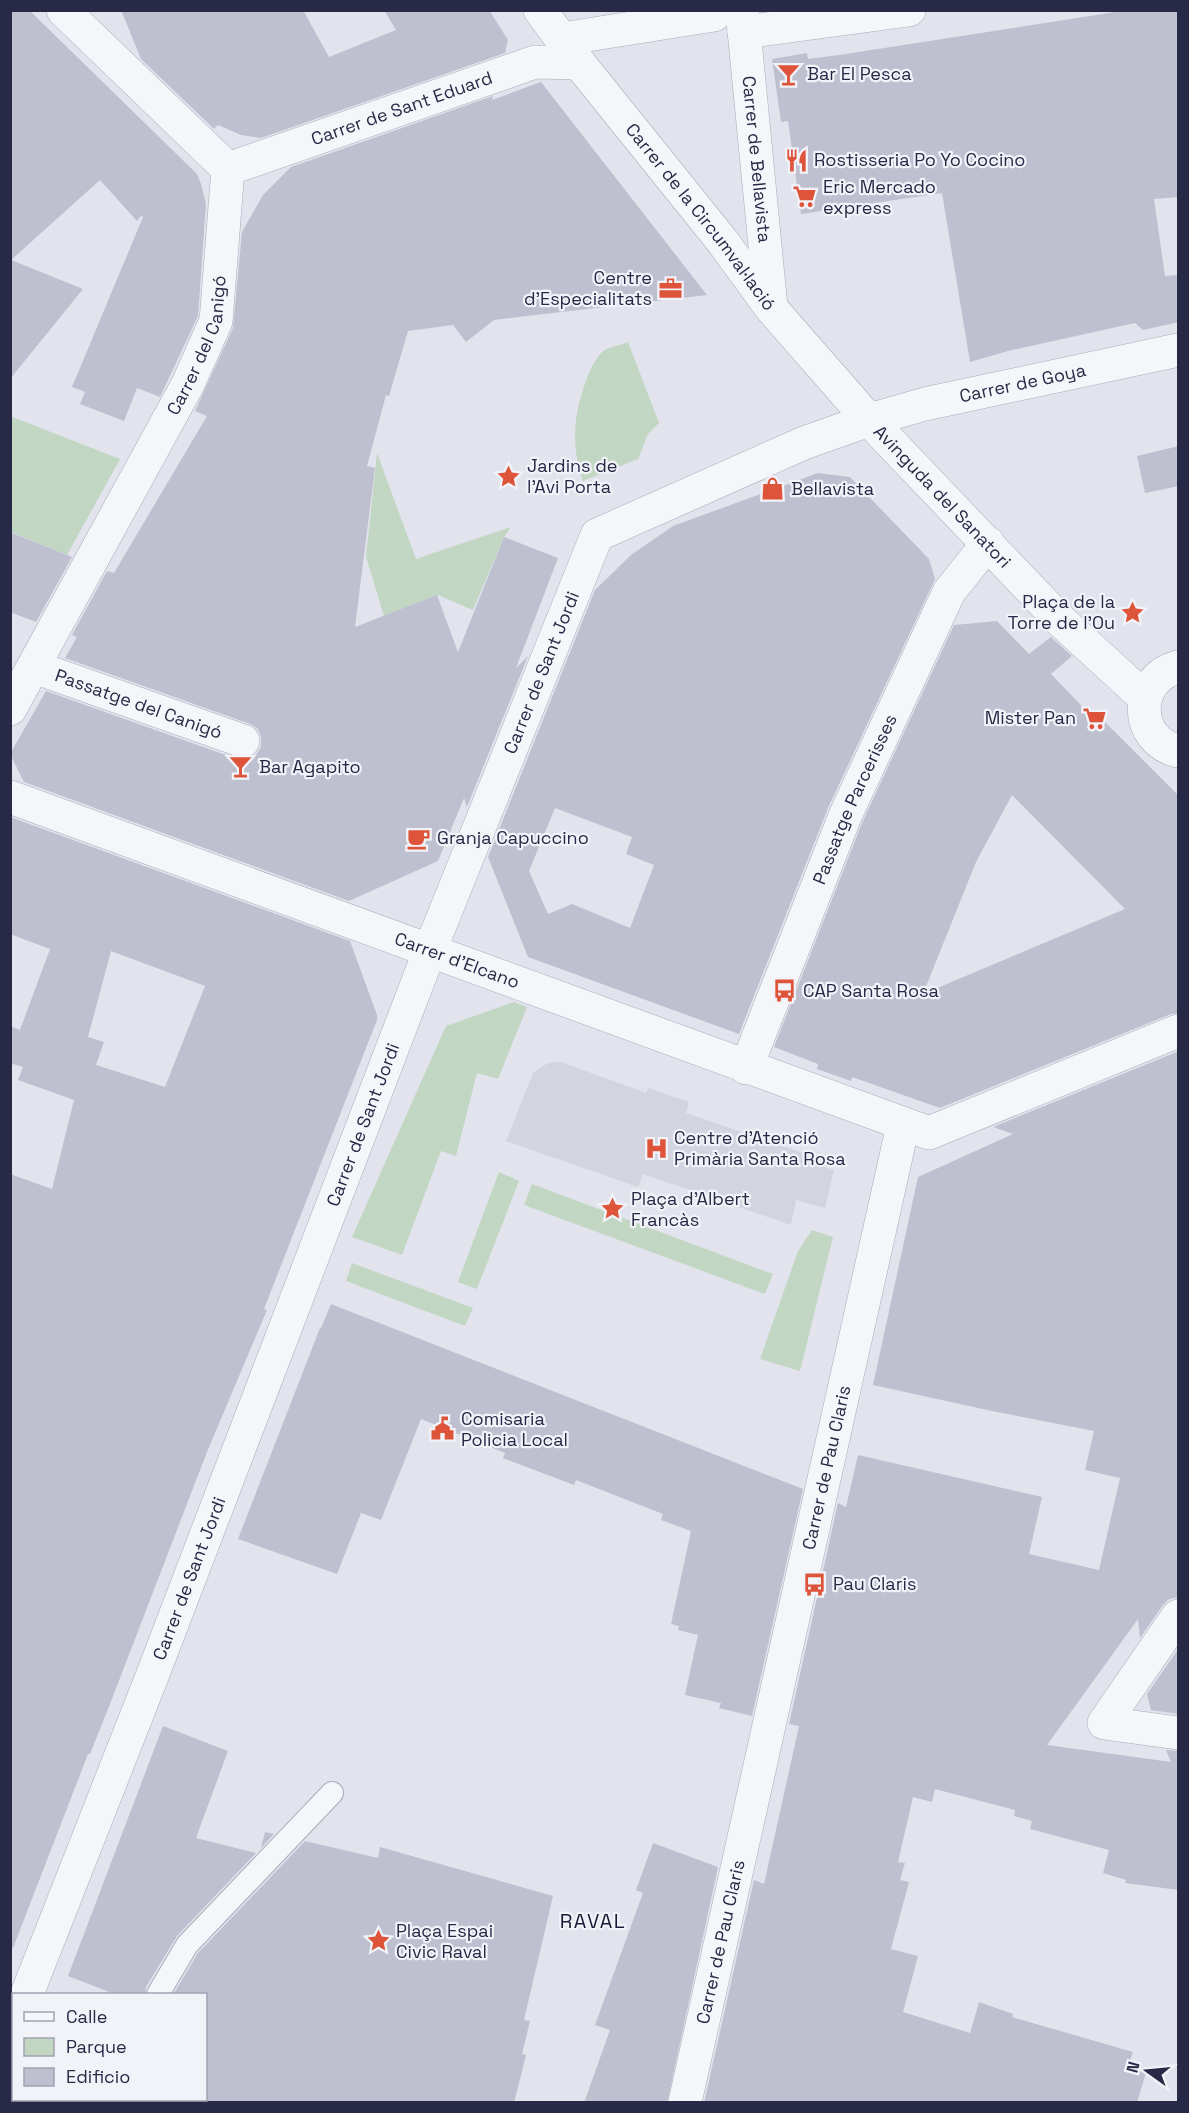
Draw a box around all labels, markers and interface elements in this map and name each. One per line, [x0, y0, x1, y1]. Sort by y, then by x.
bar icon: Bar El Pesca [776, 61, 802, 87]
place label: Bar El Pesca [807, 62, 912, 85]
street label: Carrer de Sant Eduard [308, 66, 495, 150]
street label: Carrer de Bellavista [737, 75, 777, 244]
street label: Carrer de la Circumval·lació [621, 118, 781, 315]
restaurant icon: Rostisseria Po Yo Cocino [783, 147, 809, 173]
place label: Rostisseria Po Yo Cocino [814, 148, 1025, 171]
place label: Eric Mercado express [823, 175, 936, 219]
supermarket icon: Eric Mercado express [792, 184, 818, 210]
place label: Centre d'Especialitats [524, 266, 652, 310]
street label: Carrer del Canigó [161, 274, 231, 419]
office icon: Centre d'Especialitats [657, 275, 683, 301]
street label: Carrer de Goya [957, 358, 1088, 407]
street label: Avinguda del Sanatori [869, 420, 1016, 573]
place label: Jardins de l'Avi Porta [527, 454, 617, 498]
place icon: Jardins de l'Avi Porta [496, 463, 522, 489]
shop icon: Bellavista [760, 476, 786, 502]
place label: Bellavista [791, 477, 874, 500]
street label: Carrer de Sant Jordi [498, 588, 584, 757]
place label: Plaça de la Torre de l'Ou [1008, 590, 1115, 634]
place icon: Plaça de la Torre de l'Ou [1120, 599, 1146, 625]
street label: Passatge del Canigó [52, 663, 226, 744]
supermarket icon: Mister Pan [1081, 705, 1107, 731]
place label: Mister Pan [985, 706, 1076, 729]
street label: Passatge Parcerisses [807, 710, 902, 888]
bar icon: Bar Agapito [228, 754, 254, 780]
place label: Bar Agapito [259, 755, 361, 778]
cafe icon: Granja Capuccino [406, 825, 432, 851]
place label: Granja Capuccino [437, 826, 589, 849]
street label: Carrer d'Elcano [392, 927, 523, 993]
bus stop icon: CAP Santa Rosa [772, 978, 798, 1004]
place label: CAP Santa Rosa [803, 979, 939, 1002]
street label: Carrer de Sant Jordi [321, 1040, 404, 1210]
place label: Centre d'Atenció Primària Santa Rosa [674, 1126, 846, 1170]
hospital icon: Centre d'Atenció Primària Santa Rosa [643, 1135, 669, 1161]
place label: Plaça d'Albert Francàs [631, 1187, 750, 1231]
place icon: Plaça d'Albert Francàs [600, 1196, 626, 1222]
street label: Carrer de Pau Claris [797, 1383, 856, 1552]
place label: Comisaria Policia Local [461, 1407, 568, 1451]
public building icon: Comisaria Policia Local [430, 1416, 456, 1442]
street label: Carrer de Sant Jordi [147, 1494, 231, 1663]
bus stop icon: Pau Claris [802, 1571, 828, 1597]
place label: Pau Claris [833, 1572, 916, 1595]
street label: Carrer de Pau Claris [691, 1858, 750, 2026]
district label: RAVAL [560, 1908, 626, 1934]
place label: Plaça Espai Civic Raval [396, 1919, 493, 1963]
place icon: Plaça Espai Civic Raval [365, 1928, 391, 1954]
legend [12, 1993, 207, 2101]
text: Calle [66, 2005, 107, 2028]
text: Parque [66, 2035, 127, 2058]
north arrow [1117, 2041, 1177, 2101]
text: N [1121, 2059, 1145, 2075]
text: Edificio [66, 2065, 130, 2088]

